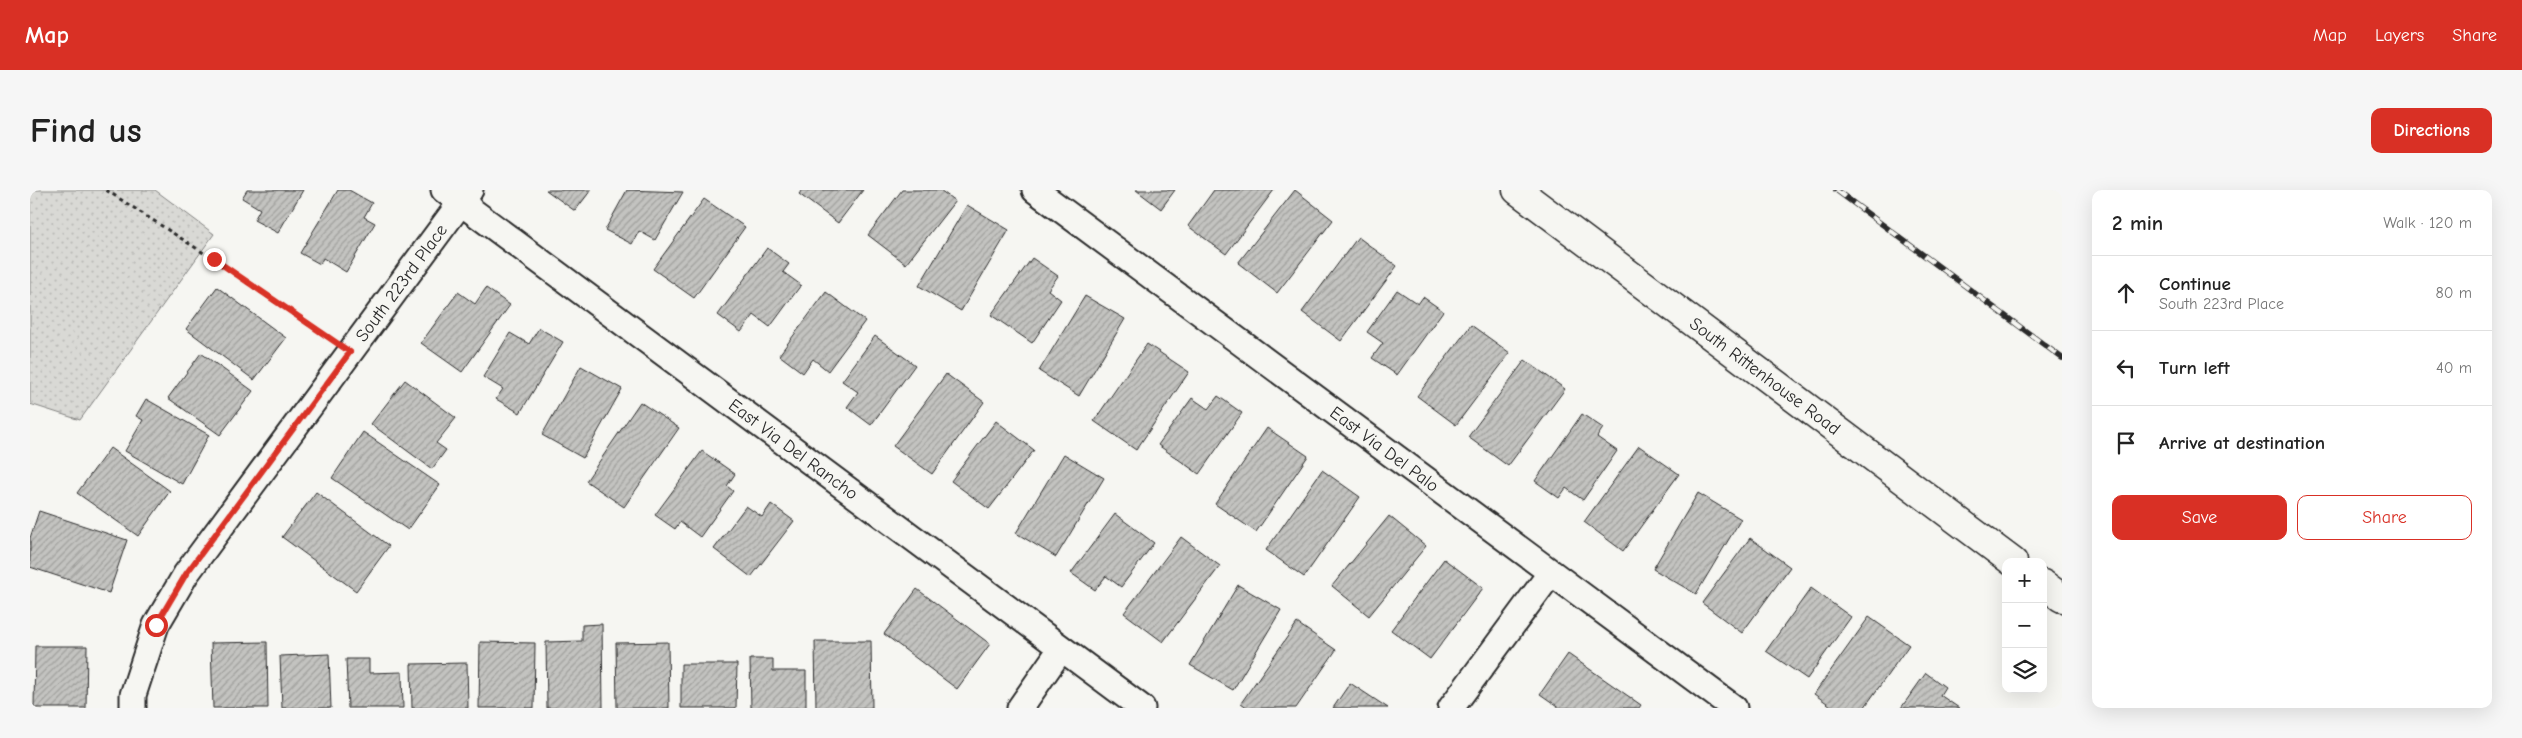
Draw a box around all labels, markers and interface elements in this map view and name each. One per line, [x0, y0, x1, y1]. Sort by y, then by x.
text: Map [25, 21, 69, 49]
text: Map [2313, 25, 2347, 46]
text: Layers [2375, 25, 2424, 46]
text: Share [2452, 25, 2497, 46]
button: Directions [2371, 108, 2492, 153]
text: Find us [30, 110, 142, 151]
text: 2 min [2112, 211, 2163, 235]
text: Walk · 120 m [2383, 214, 2472, 232]
street label: South 223rd Place [351, 220, 452, 346]
route end [203, 248, 226, 271]
text: Continue [2159, 273, 2231, 295]
icon: ahead [2112, 279, 2140, 307]
text: 80 m [2435, 284, 2472, 302]
text: South 223rd Place [2159, 295, 2284, 313]
street label: South Rittenhouse Road [1685, 313, 1844, 440]
icon: left [2112, 354, 2140, 382]
text: Turn left [2159, 357, 2230, 379]
text: 40 m [2436, 359, 2472, 377]
street label: East Via Del Rancho [724, 395, 862, 505]
street label: East Via Del Palo [1326, 402, 1443, 497]
icon: arrive [2112, 429, 2140, 457]
text: Arrive at destination [2159, 432, 2325, 454]
button: Save [2112, 495, 2287, 540]
button: Share [2297, 495, 2472, 540]
map controls [2002, 558, 2047, 693]
button: + [2002, 558, 2047, 603]
button: − [2002, 603, 2047, 648]
route start [145, 614, 168, 637]
button: layers [2002, 648, 2047, 693]

